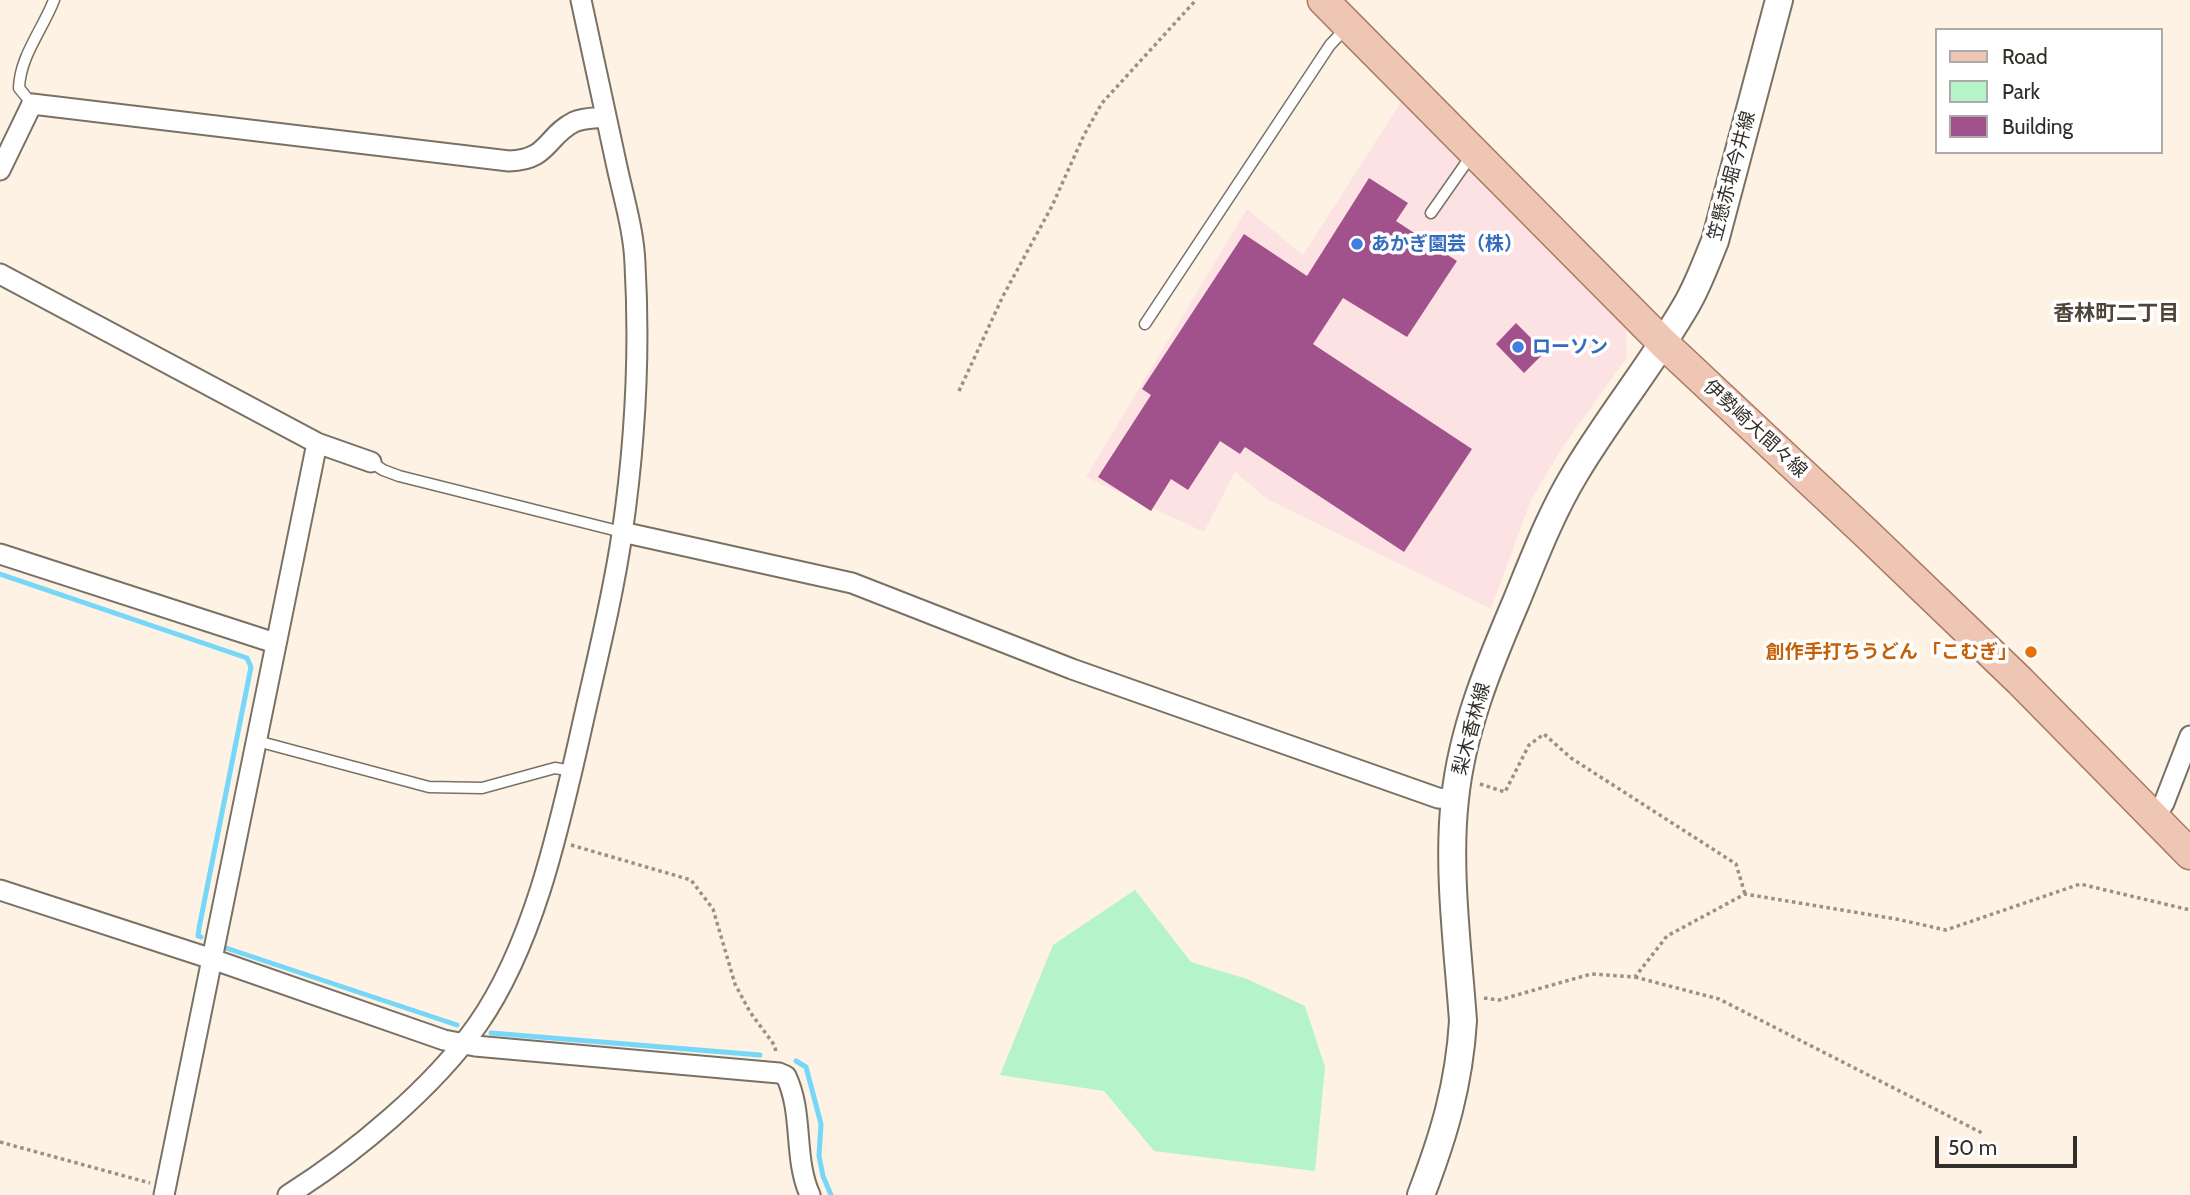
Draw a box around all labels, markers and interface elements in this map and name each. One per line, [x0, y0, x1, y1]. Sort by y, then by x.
legend [1934, 28, 2162, 154]
text: Road [2002, 44, 2048, 69]
text: Park [2002, 79, 2040, 104]
street label: 笠懸赤堀今井線 [1704, 109, 1760, 243]
text: Building [2002, 114, 2073, 139]
place label: あかぎ園芸（株） [1371, 233, 1523, 255]
marker: あかぎ園芸（株） [1349, 236, 1365, 252]
district label: 香林町二丁目 [2053, 301, 2179, 327]
place label: ローソン [1532, 336, 1608, 358]
marker: ローソン [1510, 339, 1526, 355]
street label: 伊勢崎大間々線 [1699, 375, 1811, 483]
place label: 創作手打ちうどん 「こむぎ」 [1766, 641, 2017, 663]
marker: 創作手打ちうどん 「こむぎ」 [2023, 644, 2039, 660]
street label: 梨木香林線 [1449, 680, 1495, 778]
scale bar [1938, 1122, 2080, 1166]
text: 50 m [1948, 1135, 1997, 1160]

